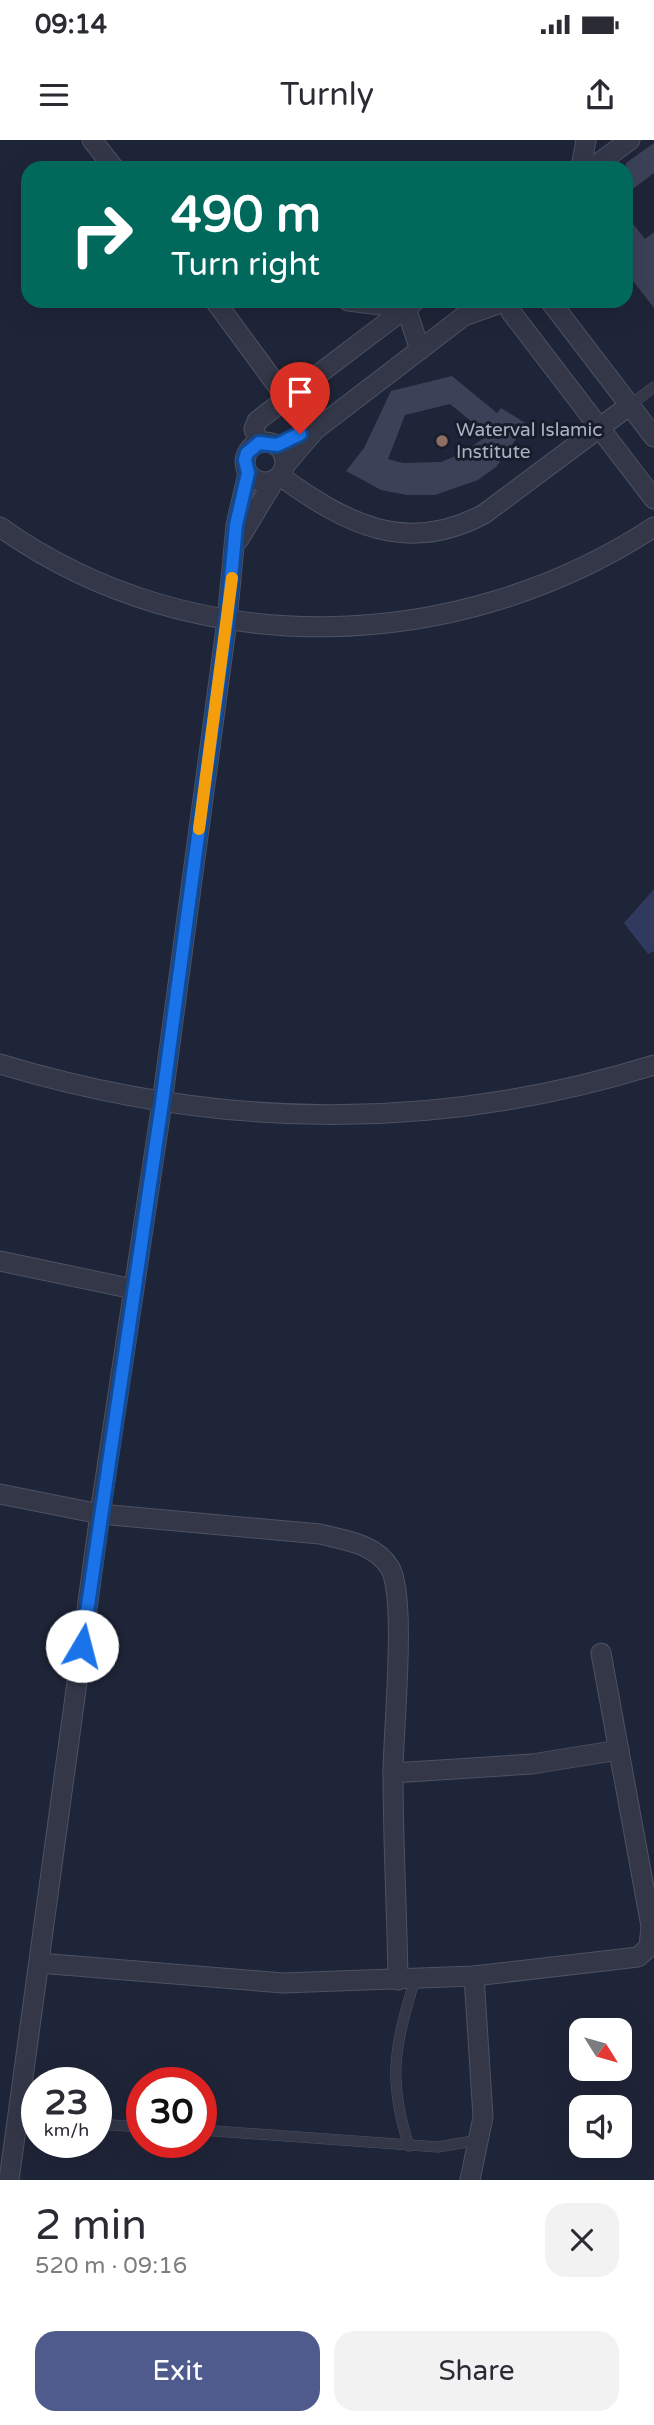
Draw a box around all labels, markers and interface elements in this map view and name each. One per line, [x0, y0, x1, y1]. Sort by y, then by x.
text: 09:14 [35, 9, 107, 40]
icon: menu [35, 76, 73, 114]
text: Turnly [280, 76, 374, 114]
icon: share [581, 76, 619, 114]
text: 490 m [171, 186, 321, 245]
icon: right [56, 189, 147, 280]
text: Turn right [171, 246, 320, 284]
pin [270, 362, 330, 434]
icon: arrive [281, 373, 319, 411]
place label: Waterval Islamic Institute [456, 419, 602, 463]
marker: Waterval Islamic Institute [434, 433, 450, 449]
position arrow [45, 1609, 119, 1683]
north arrow [569, 2018, 632, 2081]
map controls [569, 2018, 632, 2158]
speed limit sign: 30 [126, 2067, 217, 2158]
text: 23 [45, 2082, 88, 2124]
button: sound [569, 2095, 632, 2158]
text: km/h [44, 2119, 89, 2141]
text: 2 min [35, 2200, 147, 2251]
button: close [545, 2203, 619, 2277]
text: 520 m · 09:16 [35, 2252, 187, 2280]
button: Exit [35, 2331, 320, 2411]
button: Share [334, 2331, 619, 2411]

